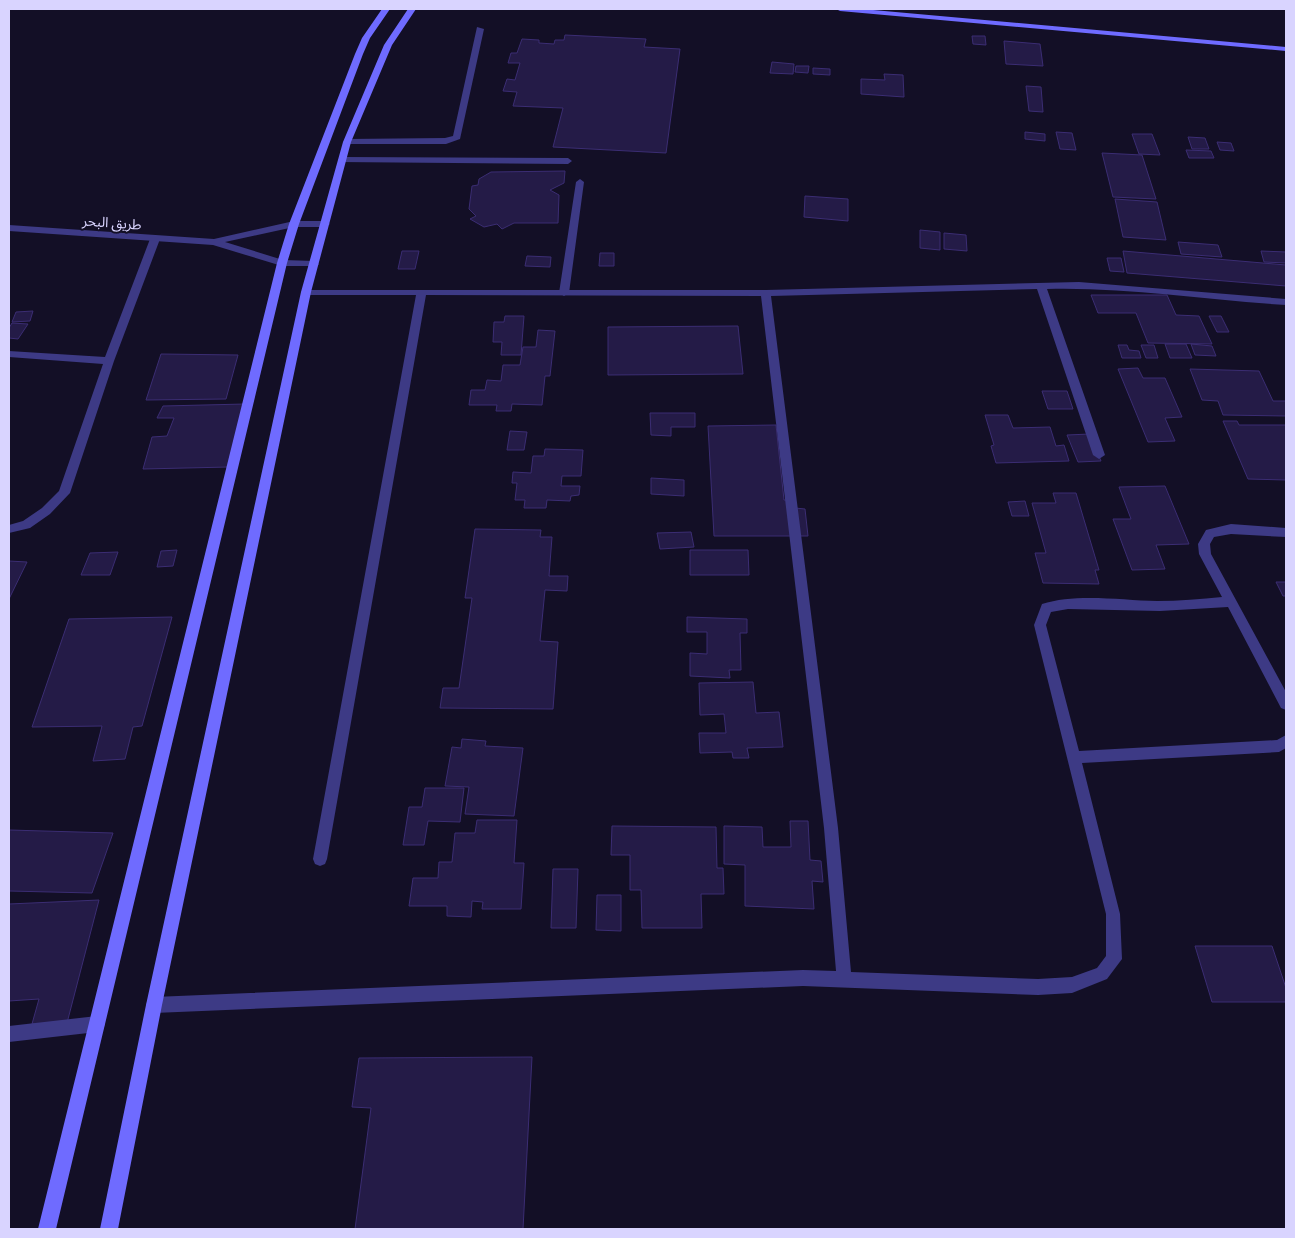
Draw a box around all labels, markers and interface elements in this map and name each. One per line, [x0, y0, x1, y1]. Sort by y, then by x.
street label: طريق البحر [81, 211, 142, 235]

